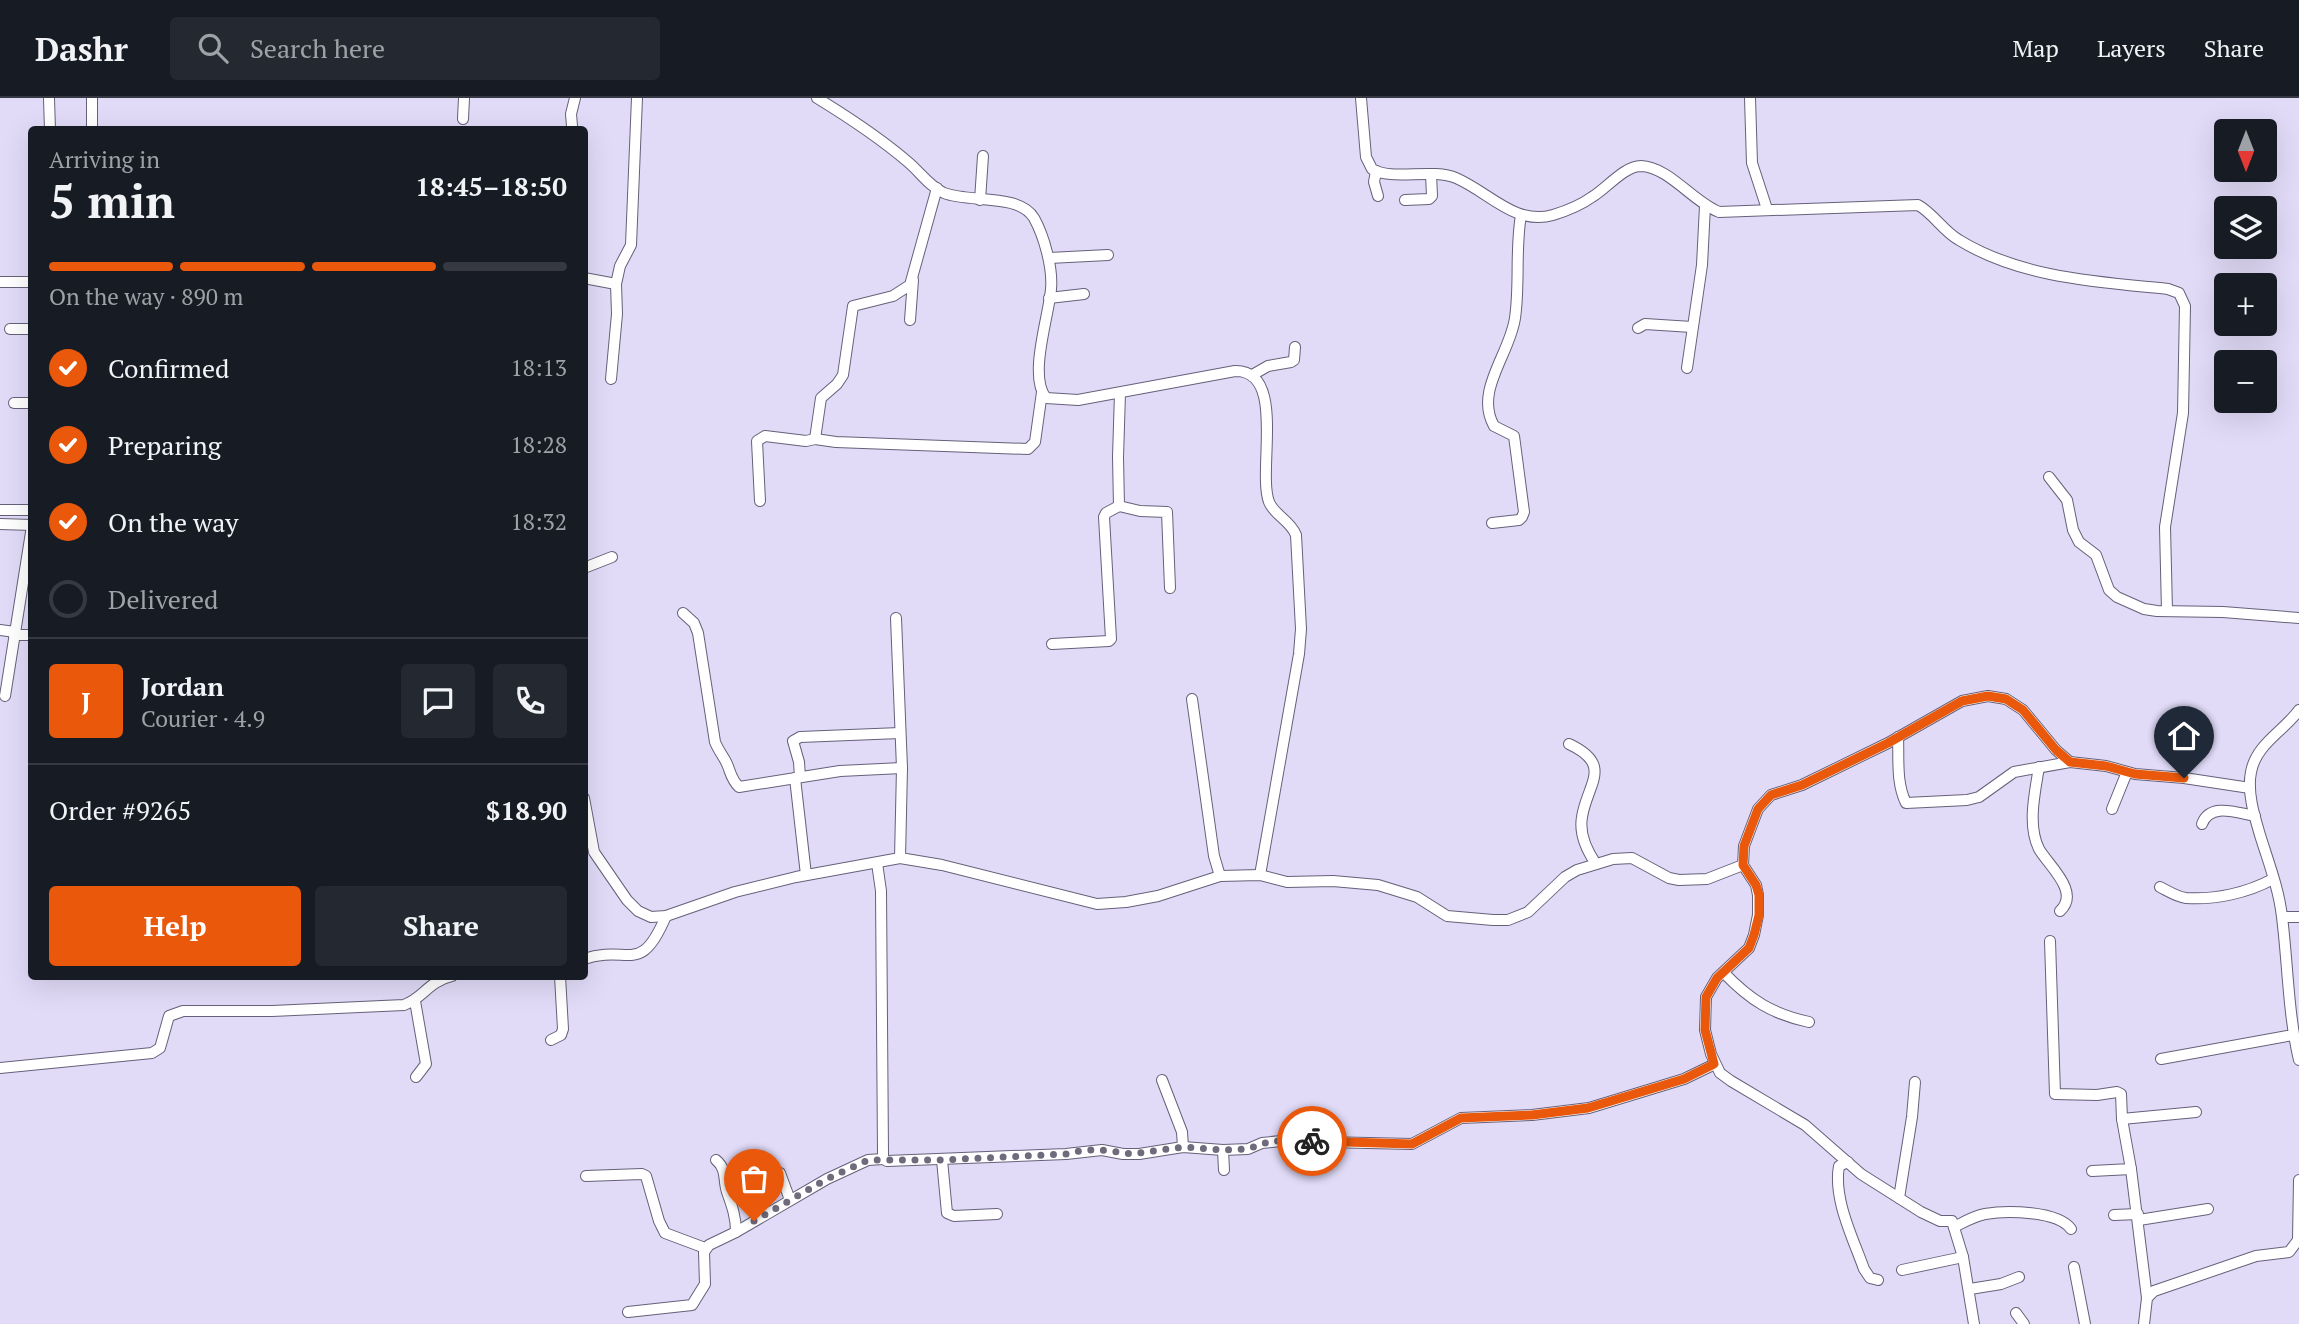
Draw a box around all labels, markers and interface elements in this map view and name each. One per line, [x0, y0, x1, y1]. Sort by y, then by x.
search box [170, 17, 660, 80]
text: Dashr [35, 27, 128, 70]
icon: search [194, 29, 232, 67]
text: Search here [250, 31, 385, 65]
text: Map [2012, 32, 2059, 64]
text: Layers [2097, 32, 2166, 64]
text: Share [2204, 32, 2264, 64]
north arrow [2214, 119, 2277, 182]
map controls [2214, 119, 2277, 413]
text: Arriving in [49, 144, 160, 175]
text: 18:45–18:50 [415, 169, 567, 203]
text: 5 min [49, 170, 175, 231]
button: layers [2214, 196, 2277, 259]
button: + [2214, 273, 2277, 336]
text: On the way · 890 m [49, 281, 243, 312]
icon: check [49, 349, 87, 387]
button: − [2214, 350, 2277, 413]
text: Confirmed [108, 351, 229, 385]
text: 18:13 [510, 352, 567, 383]
icon: check [49, 426, 87, 464]
text: Preparing [108, 428, 221, 462]
text: 18:28 [510, 429, 567, 460]
icon: check [49, 503, 87, 541]
text: On the way [108, 505, 239, 539]
text: 18:32 [510, 506, 567, 537]
text: Delivered [108, 582, 218, 616]
button: chat [401, 664, 475, 738]
button: phone [493, 664, 567, 738]
text: Jordan [141, 669, 224, 703]
text: J [81, 684, 91, 718]
text: Courier · 4.9 [141, 703, 265, 734]
pin [2154, 706, 2214, 778]
icon: home [2165, 717, 2203, 755]
text: Order #9265 [49, 793, 191, 827]
text: $18.90 [486, 793, 567, 827]
button: Help [49, 886, 301, 966]
button: Share [315, 886, 567, 966]
courier [1277, 1106, 1347, 1176]
icon: bike [1293, 1122, 1331, 1160]
pin [724, 1149, 784, 1221]
icon: bag [735, 1160, 773, 1198]

